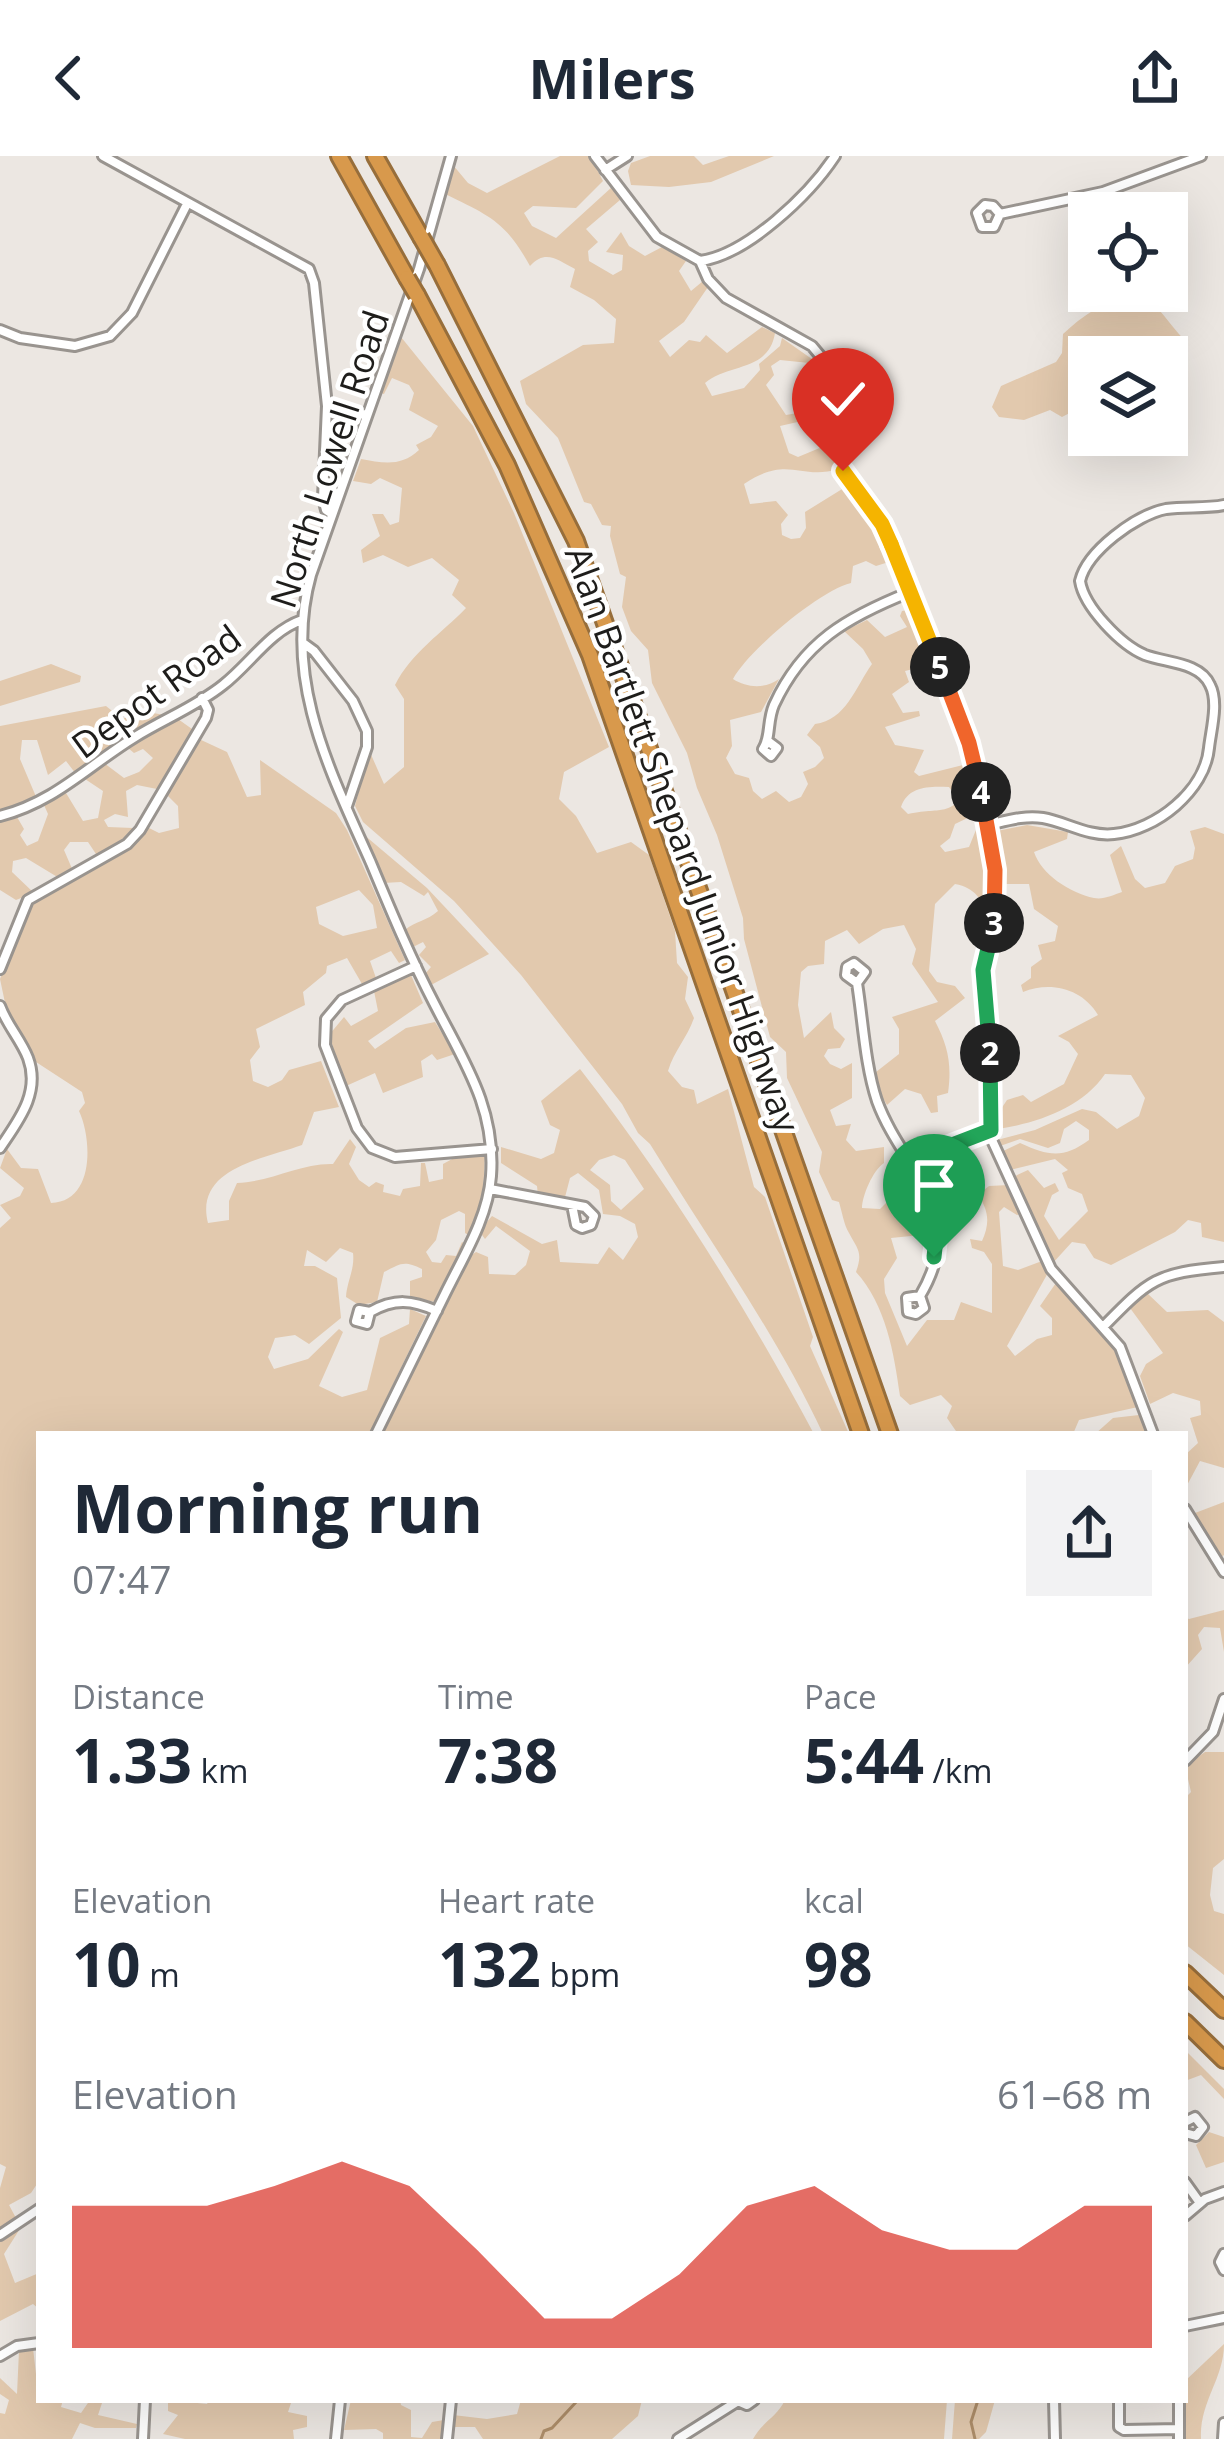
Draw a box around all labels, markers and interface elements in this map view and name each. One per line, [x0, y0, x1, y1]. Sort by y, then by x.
text: Milers [528, 41, 696, 115]
icon: back [36, 45, 102, 111]
icon: share [1122, 45, 1188, 111]
map controls [1068, 192, 1188, 456]
button: locate [1068, 192, 1188, 312]
street label: North Lowell Road [258, 304, 400, 614]
button: layers [1068, 336, 1188, 456]
pin [792, 348, 894, 471]
icon: check [810, 366, 876, 432]
street label: Alan Bartlett Shepard Junior Highway [554, 539, 812, 1140]
street label: Depot Road [61, 613, 251, 769]
pin: 5 [910, 637, 970, 697]
text: 5 [931, 644, 949, 689]
pin: 4 [951, 762, 1011, 822]
text: 4 [972, 769, 990, 814]
pin: 3 [964, 893, 1024, 953]
text: 3 [985, 900, 1003, 945]
pin: 2 [960, 1023, 1020, 1083]
text: 2 [981, 1030, 999, 1075]
pin [883, 1134, 985, 1257]
icon: arrive [901, 1152, 967, 1218]
text: Morning run [72, 1462, 483, 1552]
button: share [1026, 1470, 1152, 1596]
text: 07:47 [72, 1552, 171, 1605]
text: Distance [72, 1674, 205, 1719]
text: Time [438, 1674, 514, 1719]
text: Pace [804, 1674, 877, 1719]
text: 1.33 [72, 1719, 192, 1801]
text: 7:38 [438, 1719, 558, 1801]
text: 5:44 [804, 1719, 924, 1801]
text: km [192, 1748, 249, 1793]
text: /km [924, 1748, 993, 1793]
text: Elevation [72, 1878, 212, 1923]
text: Heart rate [438, 1878, 595, 1923]
text: kcal [804, 1878, 864, 1923]
text: 10 [72, 1923, 141, 2005]
text: 132 [438, 1923, 541, 2005]
text: 98 [804, 1923, 873, 2005]
text: m [141, 1952, 180, 1997]
text: bpm [541, 1952, 620, 1997]
text: Elevation [72, 2067, 238, 2120]
text: 61–68 m [997, 2067, 1152, 2120]

